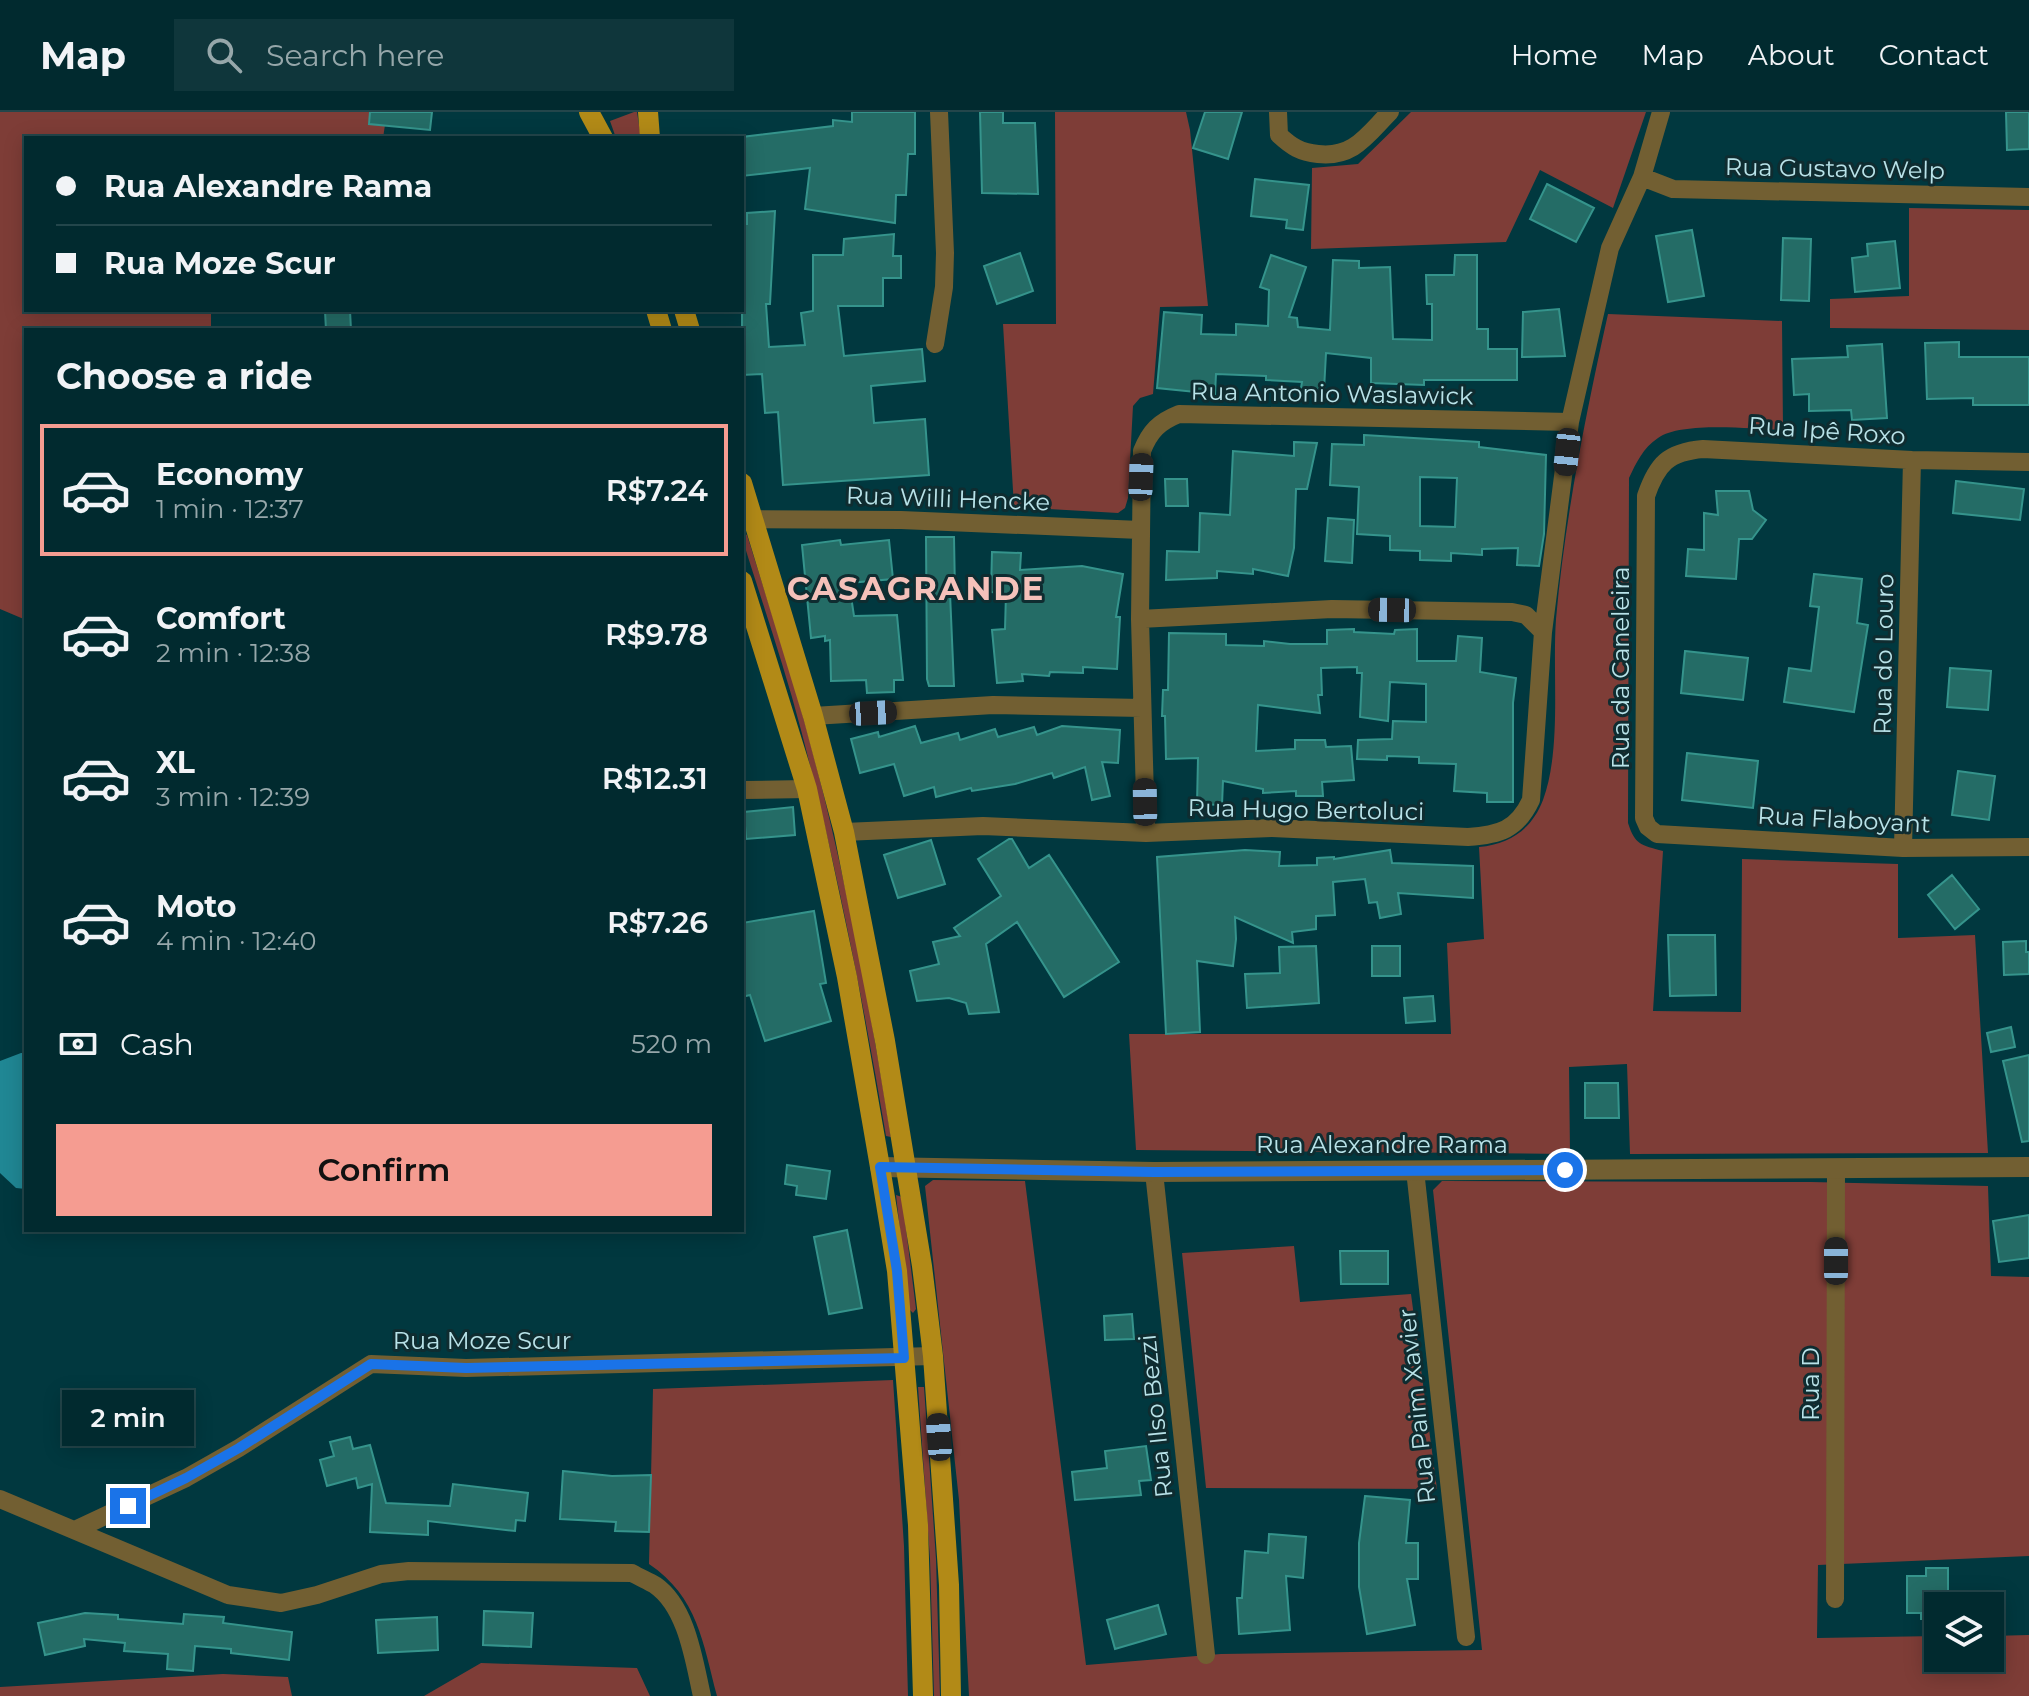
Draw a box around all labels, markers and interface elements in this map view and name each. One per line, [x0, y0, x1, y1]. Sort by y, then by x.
search box [174, 19, 734, 91]
text: Map [40, 32, 126, 79]
icon: search [202, 33, 246, 77]
text: Search here [266, 37, 444, 74]
text: Home [1511, 38, 1598, 72]
text: Map [1642, 38, 1704, 72]
text: About [1748, 38, 1835, 72]
text: Contact [1879, 38, 1989, 72]
street label: Rua Gustavo Welp [1725, 152, 1945, 185]
text: Rua Alexandre Rama [104, 168, 432, 205]
text: Rua Moze Scur [104, 245, 336, 282]
text: Choose a ride [56, 354, 313, 398]
street label: Rua Antonio Waslawick [1191, 377, 1474, 410]
street label: Rua Ipê Roxo [1747, 411, 1907, 450]
car [1553, 427, 1581, 477]
car [1128, 453, 1154, 501]
icon: car [60, 454, 132, 526]
text: Economy [156, 456, 303, 493]
text: R$7.24 [606, 472, 708, 509]
street label: Rua Willi Hencke [845, 480, 1051, 517]
text: 1 min · 12:37 [156, 493, 304, 525]
street label: Rua da Caneleira [1606, 567, 1635, 769]
district label: CASAGRANDE [787, 569, 1045, 608]
street label: Rua do Louro [1868, 573, 1899, 735]
icon: car [60, 598, 132, 670]
car [1368, 598, 1416, 622]
text: Comfort [156, 600, 286, 637]
text: R$9.78 [605, 616, 708, 653]
text: 2 min · 12:38 [156, 637, 311, 669]
car [848, 700, 898, 726]
icon: car [60, 742, 132, 814]
text: XL [156, 744, 195, 781]
text: R$12.31 [602, 760, 708, 797]
car [1133, 778, 1157, 826]
text: 3 min · 12:39 [156, 781, 310, 813]
street label: Rua Hugo Bertoluci [1187, 793, 1425, 826]
street label: Rua Flaboyant [1757, 800, 1932, 839]
icon: car [60, 886, 132, 958]
text: Moto [156, 888, 237, 925]
text: R$7.26 [607, 904, 708, 941]
text: 4 min · 12:40 [156, 925, 316, 957]
icon: cash [56, 1022, 100, 1066]
text: Cash [120, 1026, 194, 1063]
text: 520 m [631, 1028, 712, 1060]
button: Confirm [56, 1124, 712, 1216]
street label: Rua Alexandre Rama [1256, 1130, 1508, 1159]
route start [1547, 1152, 1583, 1188]
car [1824, 1237, 1848, 1285]
street label: Rua Paim Xavier [1392, 1307, 1441, 1505]
street label: Rua Moze Scur [393, 1326, 571, 1355]
street label: Rua Ilso Bezzi [1133, 1333, 1179, 1499]
street label: Rua D [1796, 1347, 1825, 1421]
callout: 2 min [62, 1390, 194, 1446]
text: 2 min [90, 1402, 166, 1434]
car [925, 1412, 953, 1462]
route end [110, 1488, 146, 1524]
map controls [1924, 1592, 2004, 1672]
button: layers [1924, 1592, 2004, 1672]

